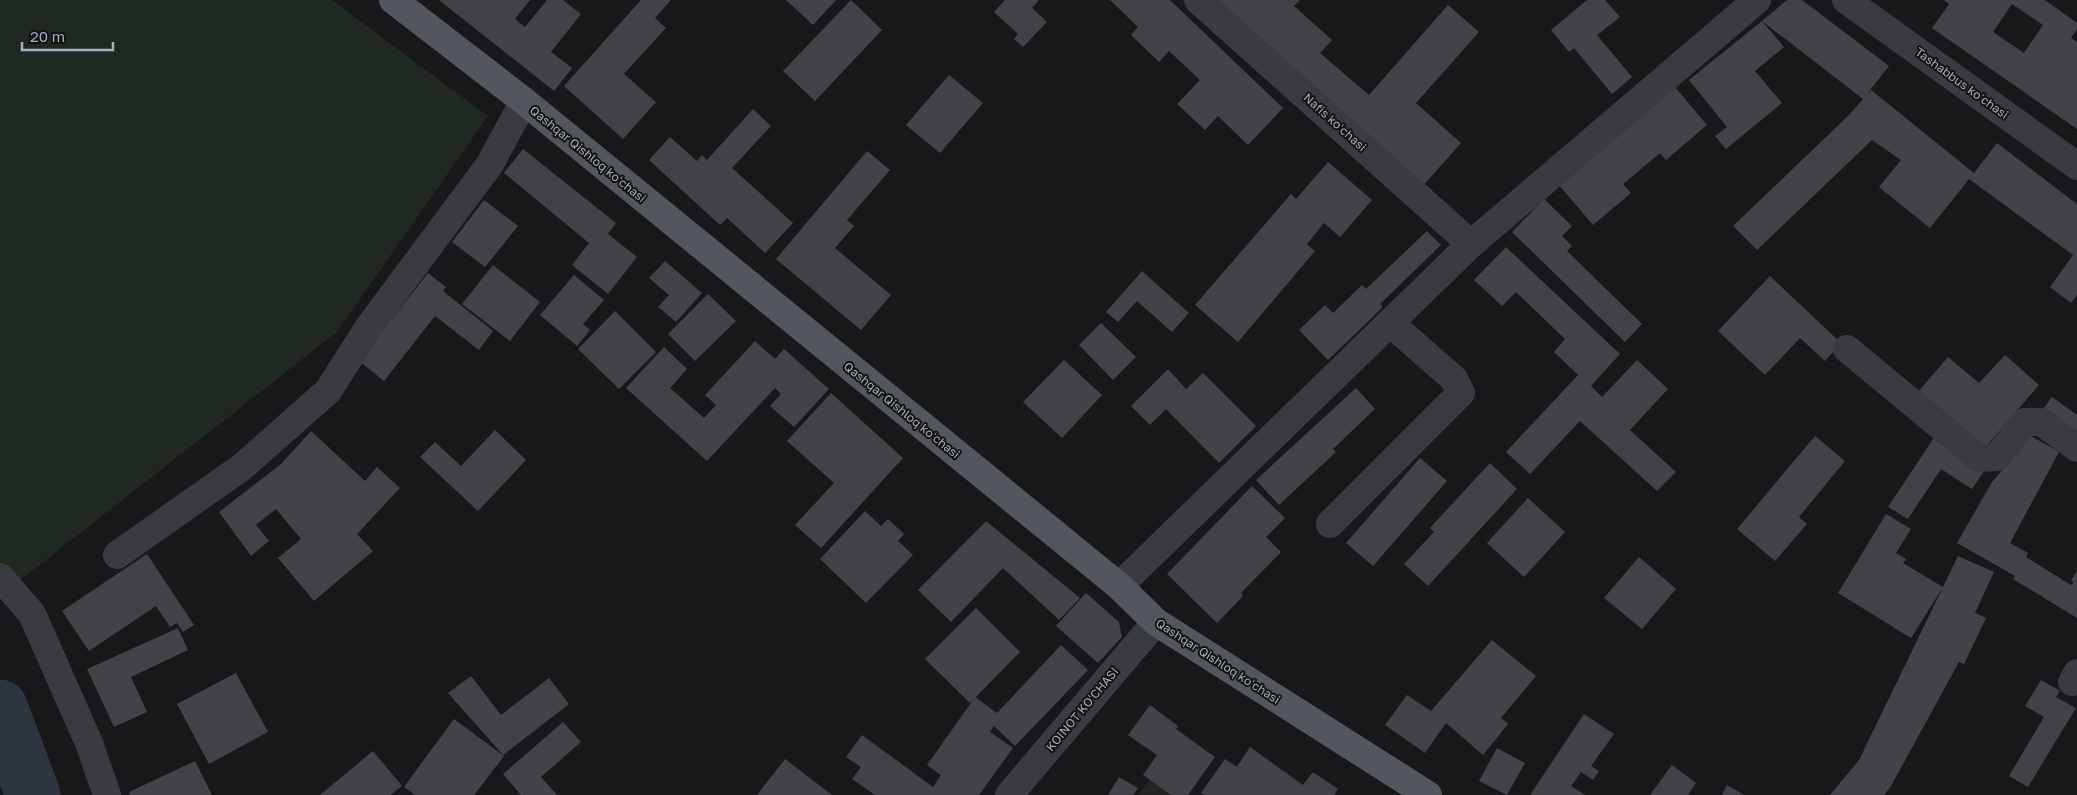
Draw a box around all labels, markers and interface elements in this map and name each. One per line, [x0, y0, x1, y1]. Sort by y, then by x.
scale bar [22, 20, 114, 52]
text: 20 m [30, 27, 65, 45]
street label: Tashabbus koʻchasi [1912, 44, 2012, 122]
street label: Nafis koʻchasi [1300, 90, 1370, 154]
street label: Qashqar Qishloq koʻchasi [527, 103, 649, 205]
street label: Qashqar Qishloq koʻchasi [841, 359, 963, 461]
street label: Qashqar Qishloq koʻchasi [1153, 615, 1283, 707]
street label: KOINOT KO'CHASI [1042, 664, 1122, 754]

